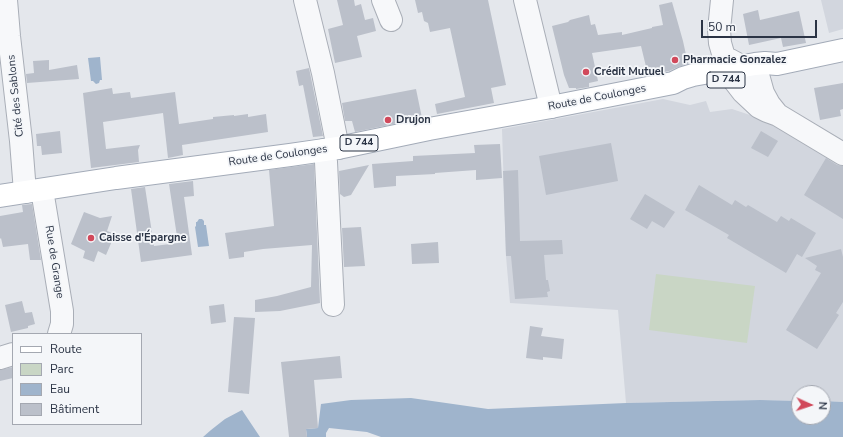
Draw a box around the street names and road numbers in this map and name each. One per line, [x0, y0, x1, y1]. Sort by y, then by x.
street label: Cité des Sablons [5, 54, 27, 138]
road number: D 744 [707, 72, 745, 88]
street label: Route de Coulonges [547, 82, 647, 114]
road number: D 744 [340, 135, 378, 151]
street label: Route de Coulonges [228, 143, 328, 169]
street label: Rue de Grange [42, 225, 66, 299]

